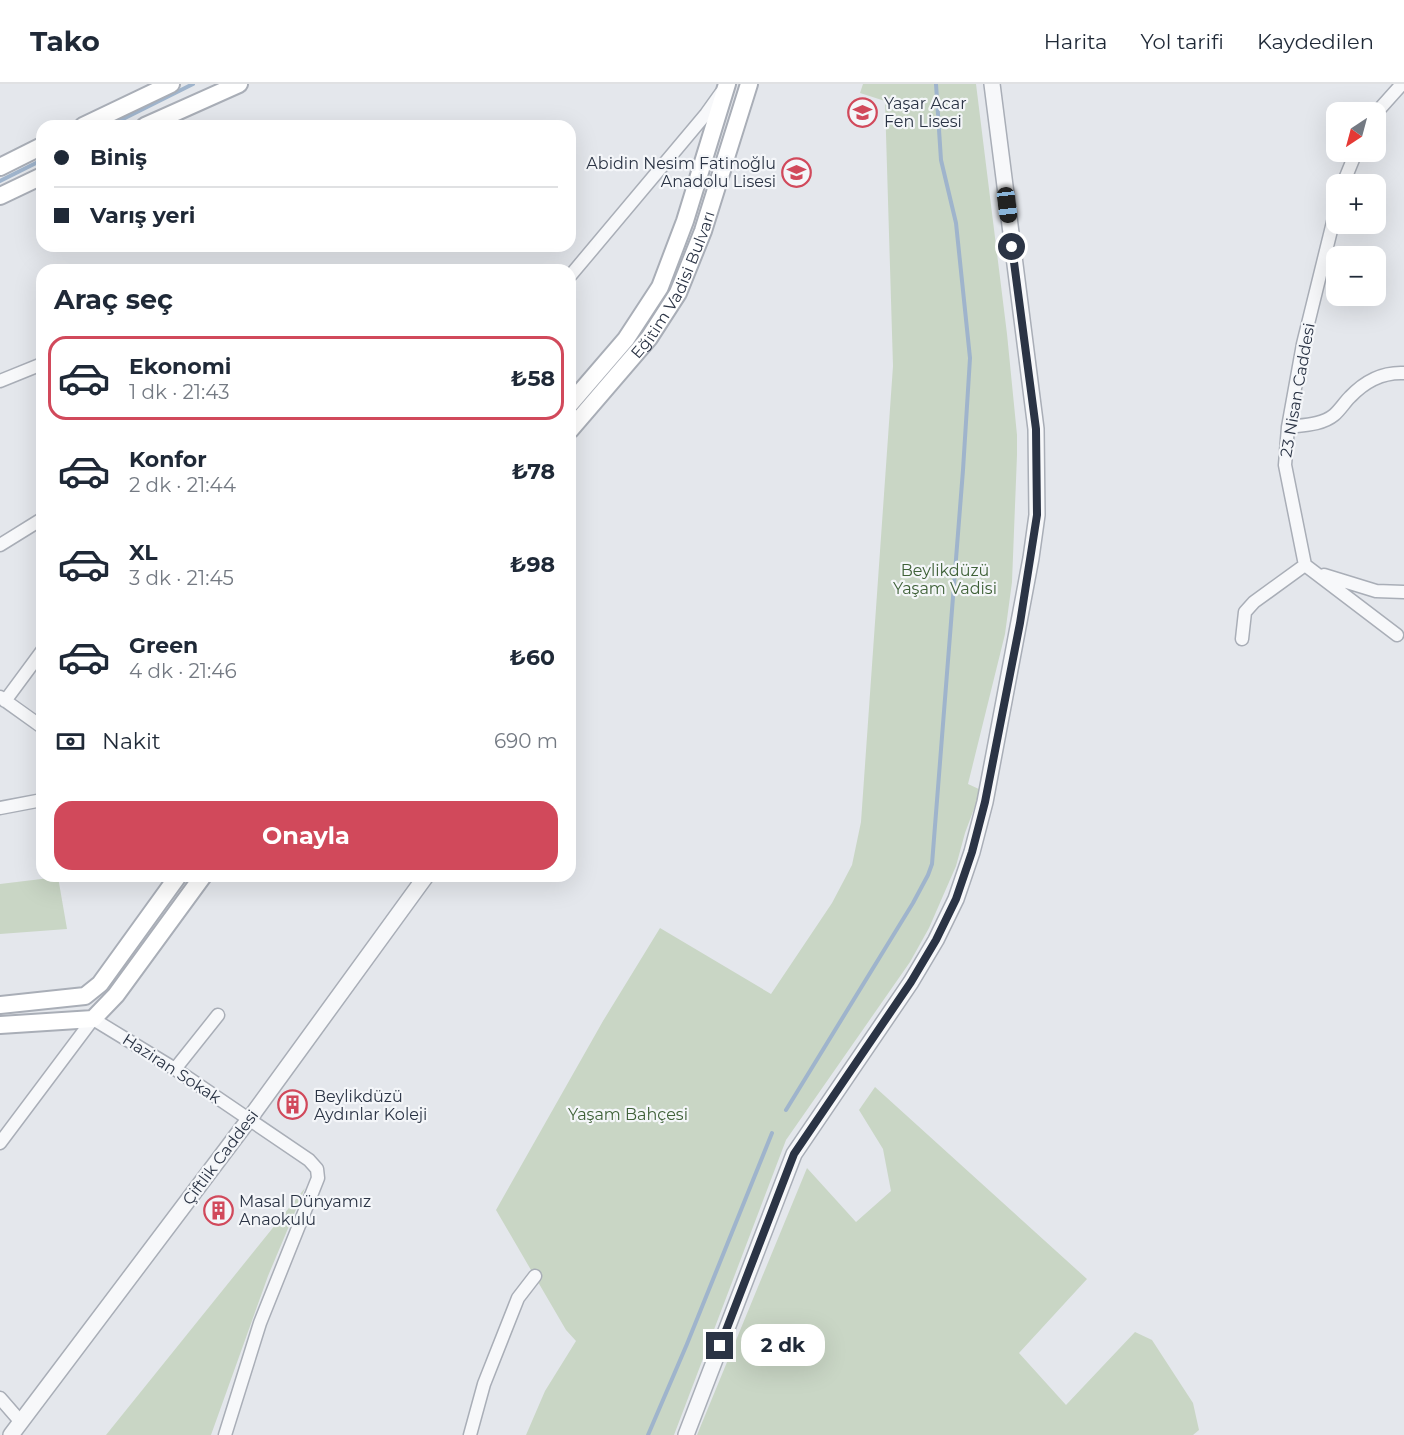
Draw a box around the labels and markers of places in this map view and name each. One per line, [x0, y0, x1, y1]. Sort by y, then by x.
place label: Yaşar Acar Fen Lisesi [884, 94, 967, 131]
school or university icon: Yaşar Acar Fen Lisesi [847, 96, 879, 128]
place label: Abidin Nesim Fatinoğlu Anadolu Lisesi [586, 154, 776, 191]
school or university icon: Abidin Nesim Fatinoğlu Anadolu Lisesi [781, 156, 813, 188]
place label: Beylikdüzü Aydınlar Koleji [314, 1087, 427, 1124]
building icon: Beylikdüzü Aydınlar Koleji [277, 1089, 309, 1121]
place label: Masal Dünyamız Anaokulu [239, 1192, 371, 1229]
building icon: Masal Dünyamız Anaokulu [202, 1194, 234, 1226]

